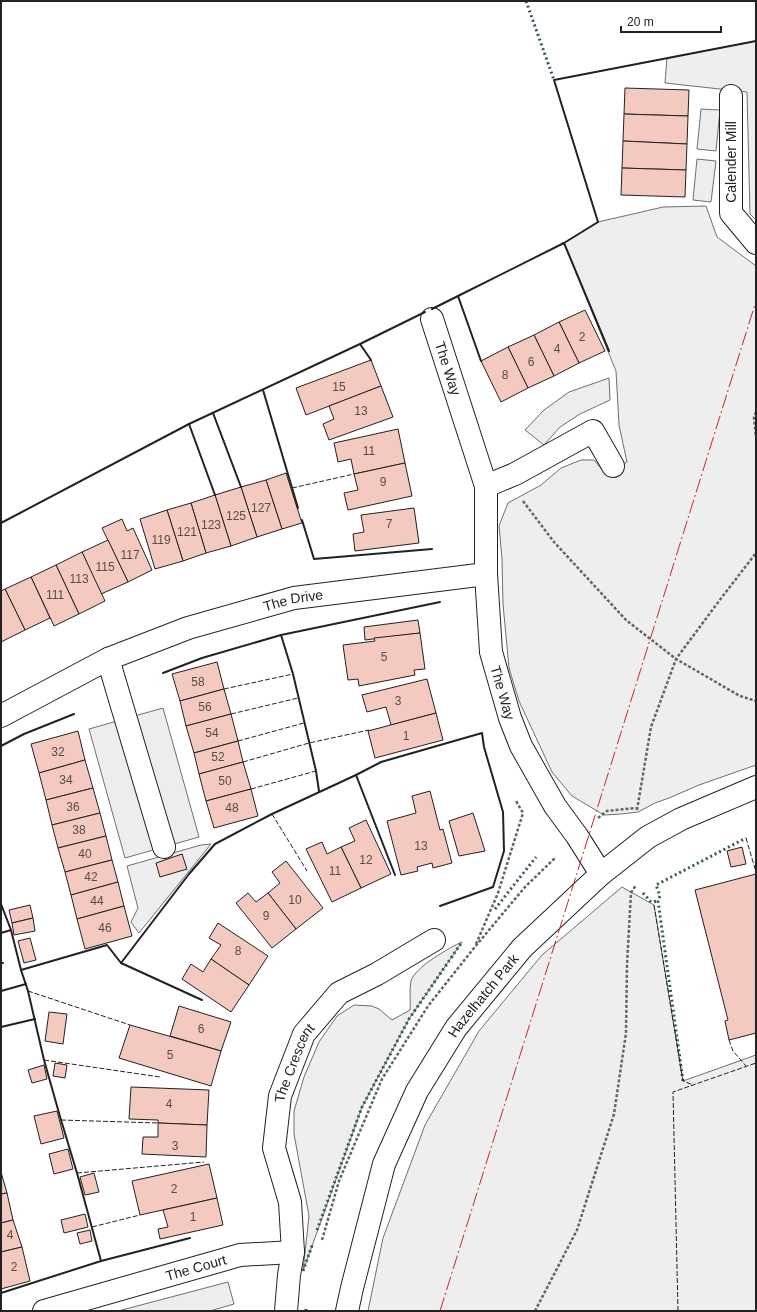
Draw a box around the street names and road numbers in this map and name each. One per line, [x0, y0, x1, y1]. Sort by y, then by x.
street label: Calender Mill [723, 121, 739, 203]
street label: The Way [432, 340, 464, 397]
street label: The Drive [261, 586, 324, 614]
street label: The Way [487, 664, 518, 722]
street label: Hazelhatch Park [444, 950, 522, 1040]
street label: The Crescent [271, 1020, 318, 1103]
street label: The Court [164, 1251, 228, 1284]

